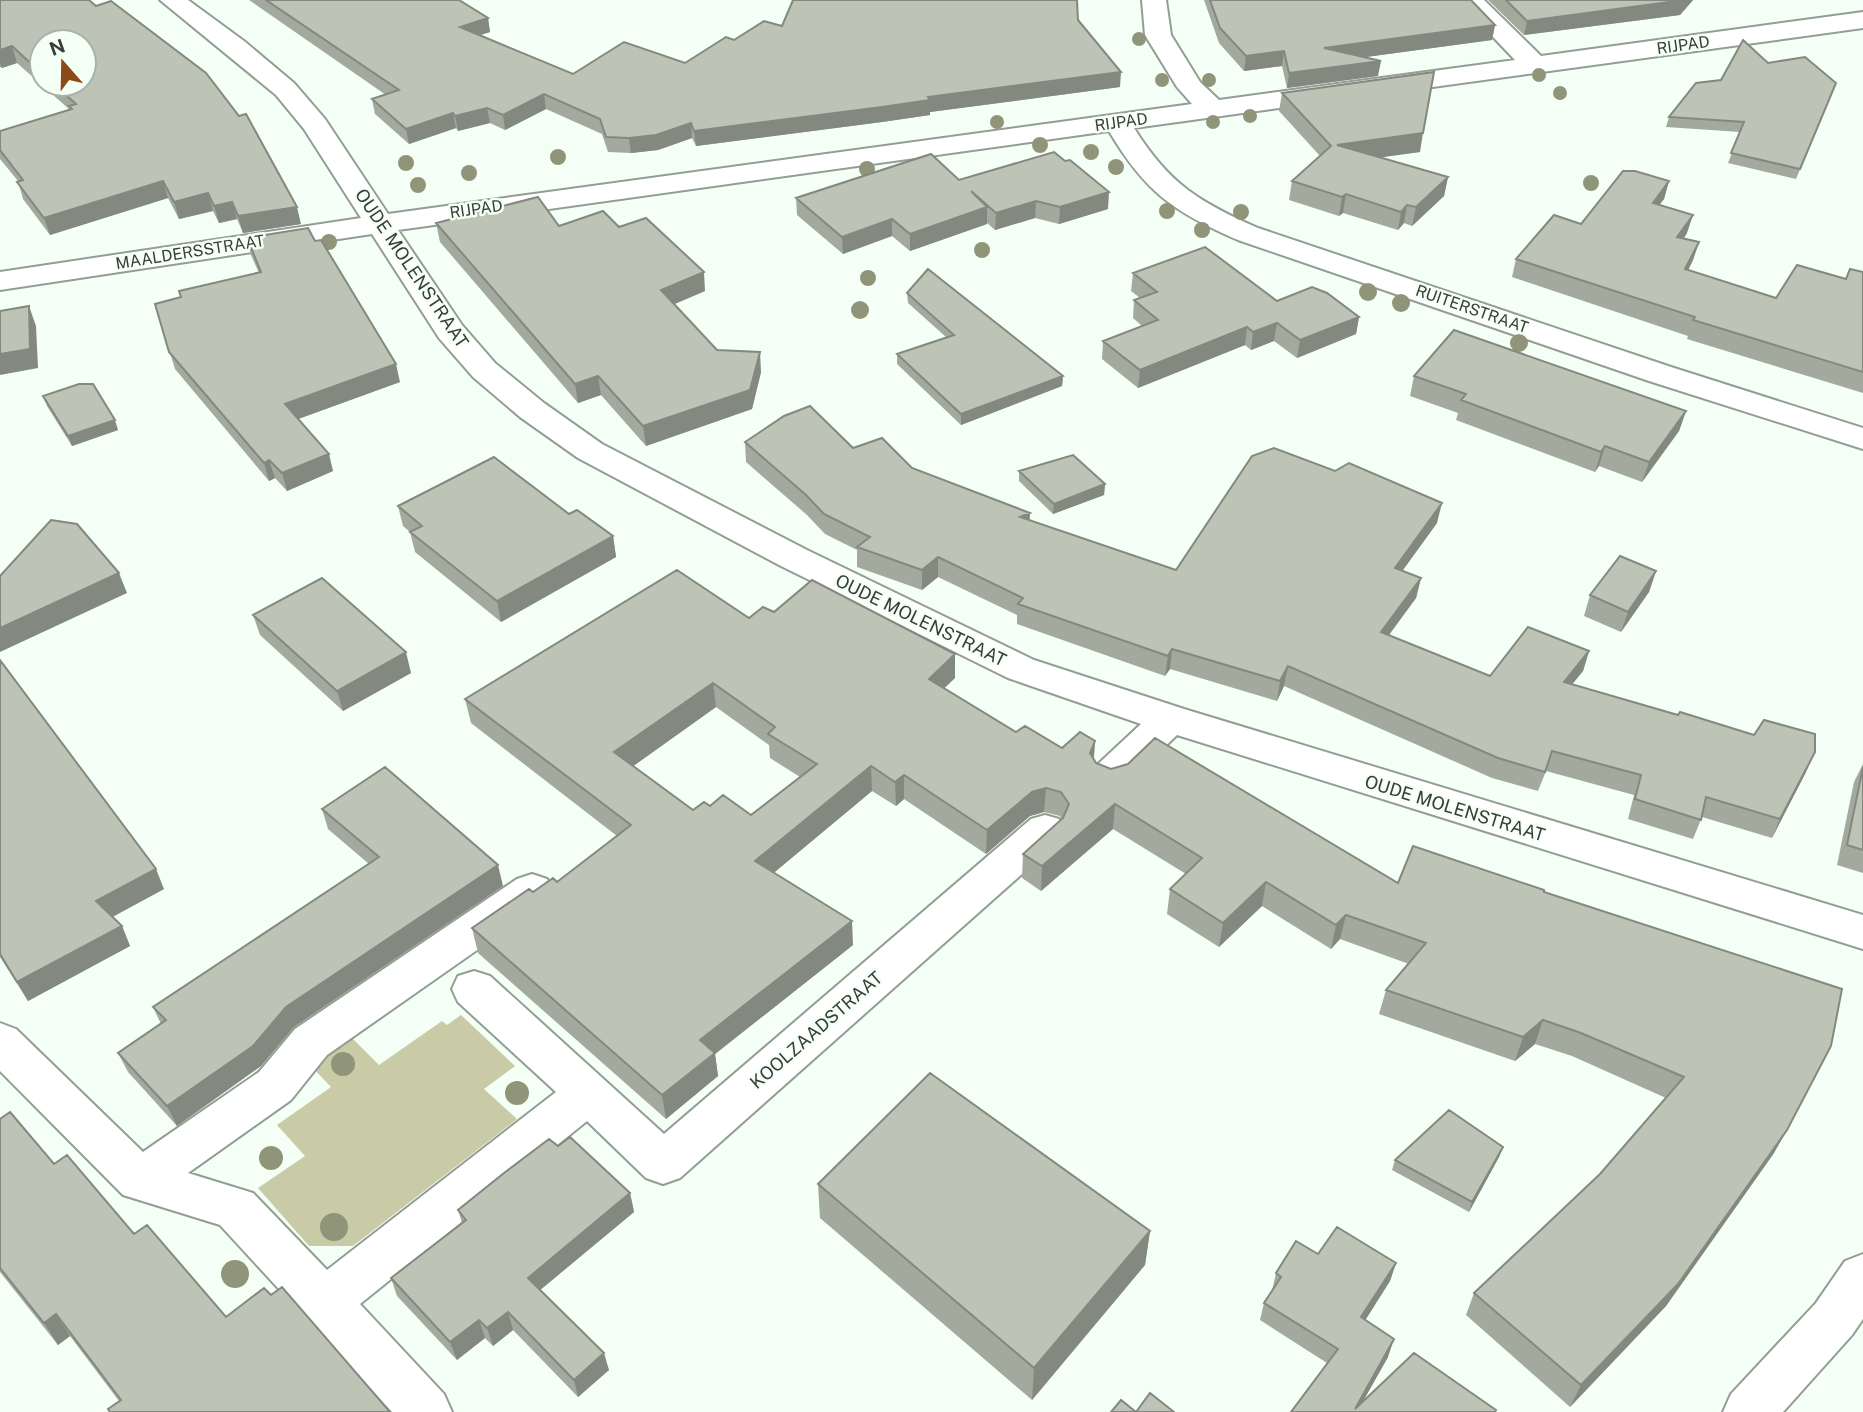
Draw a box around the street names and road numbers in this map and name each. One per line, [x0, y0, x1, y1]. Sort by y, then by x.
street label: RIJPAD [1655, 32, 1711, 58]
street label: RIJPAD [1093, 109, 1149, 135]
street label: OUDE MOLENSTRAAT [351, 184, 473, 352]
street label: RIJPAD [448, 196, 504, 222]
street label: MAALDERSSTRAAT [114, 231, 266, 273]
street label: RUITERSTRAAT [1413, 281, 1531, 337]
street label: OUDE MOLENSTRAAT [832, 569, 1010, 671]
street label: OUDE MOLENSTRAAT [1362, 771, 1548, 846]
street label: KOOLZAADSTRAAT [746, 967, 887, 1093]

